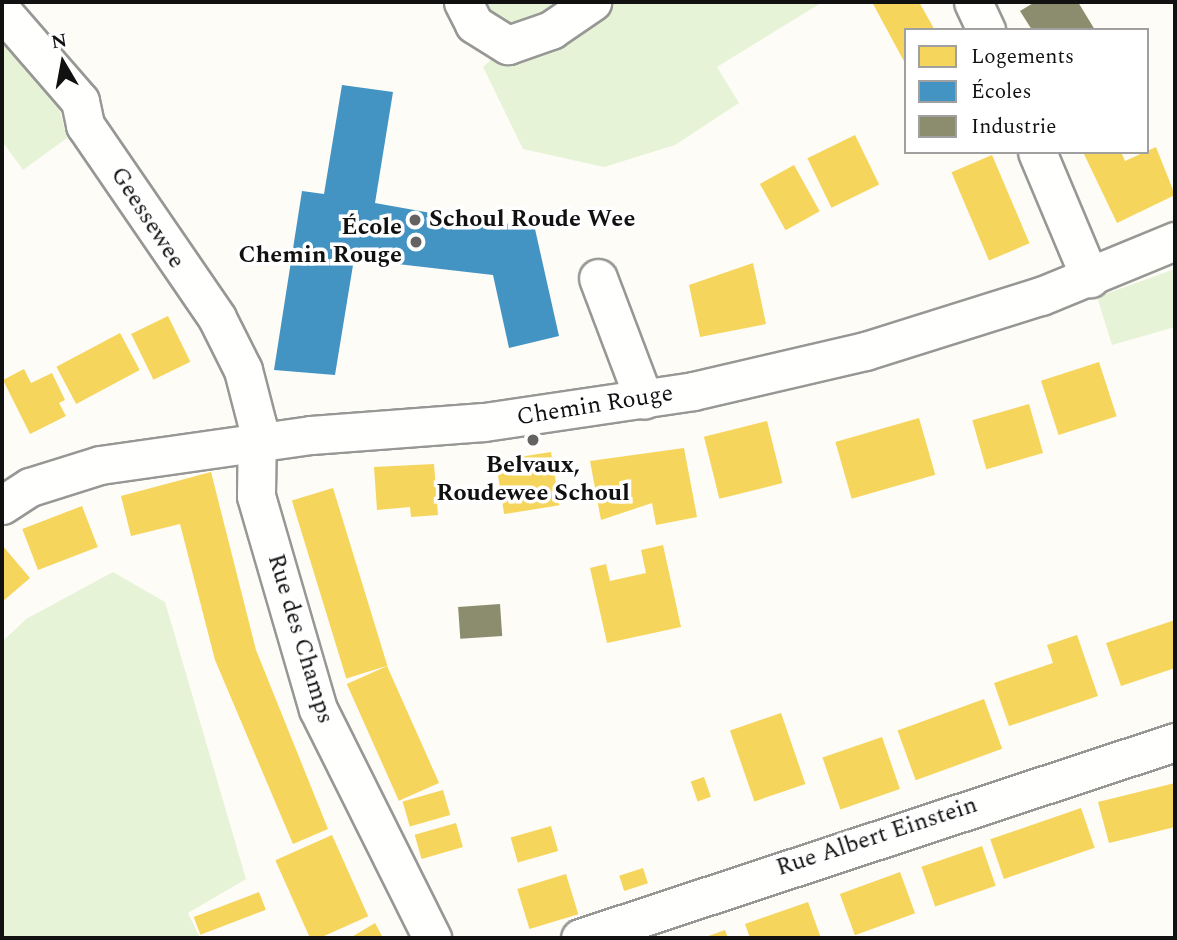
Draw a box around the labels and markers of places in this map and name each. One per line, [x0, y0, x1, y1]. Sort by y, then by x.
place label: Schoul Roude Wee [429, 206, 635, 234]
marker: Schoul Roude Wee [407, 212, 423, 228]
place label: École Chemin Rouge [238, 214, 402, 270]
marker: École Chemin Rouge [408, 234, 424, 250]
marker: Belvaux, Roudewee Schoul [525, 432, 541, 448]
place label: Belvaux, Roudewee Schoul [436, 452, 630, 508]

